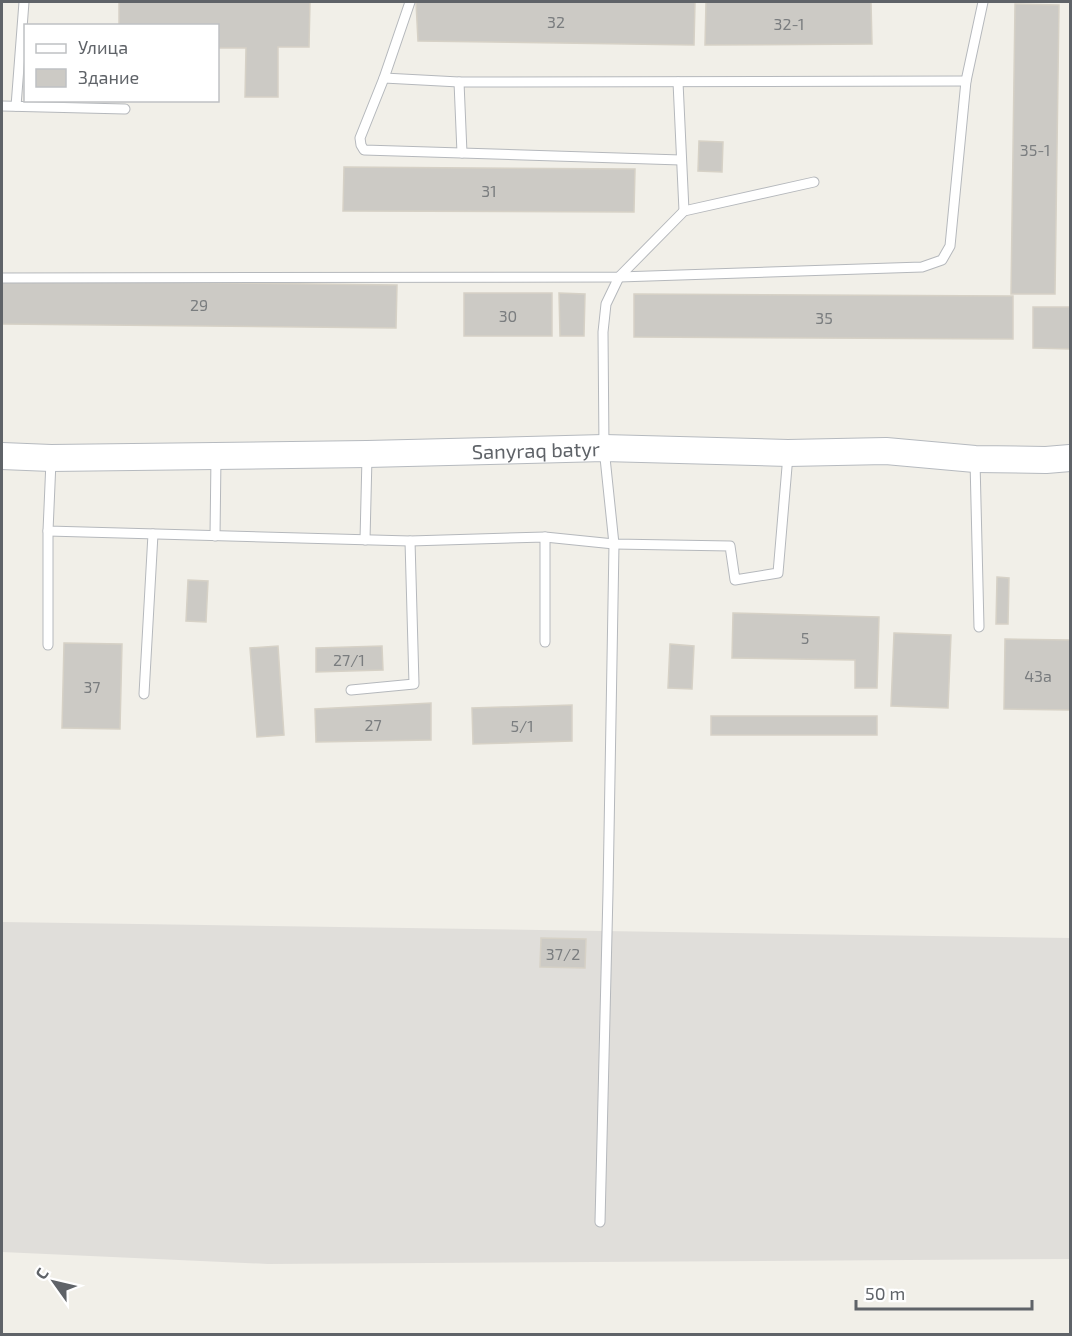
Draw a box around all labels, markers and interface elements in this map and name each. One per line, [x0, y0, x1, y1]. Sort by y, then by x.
house number: 32 [547, 12, 565, 31]
house number: 32-1 [774, 14, 804, 33]
legend [24, 24, 219, 102]
text: Улица [78, 36, 128, 58]
text: Здание [78, 66, 139, 88]
house number: 35-1 [1020, 140, 1050, 159]
house number: 31 [481, 181, 497, 200]
house number: 29 [190, 295, 208, 314]
house number: 30 [499, 306, 517, 325]
house number: 35 [815, 308, 833, 327]
street label: Sanyraq batyr [472, 436, 600, 463]
house number: 5 [801, 628, 809, 647]
house number: 27/1 [333, 650, 365, 669]
house number: 43а [1024, 666, 1052, 685]
house number: 37 [83, 677, 101, 696]
house number: 27 [364, 715, 382, 734]
house number: 5/1 [510, 716, 534, 735]
house number: 37/2 [546, 944, 580, 963]
north arrow [24, 1252, 84, 1312]
text: С [31, 1264, 52, 1283]
scale bar [856, 1273, 1032, 1311]
text: 50 m [865, 1282, 905, 1304]

